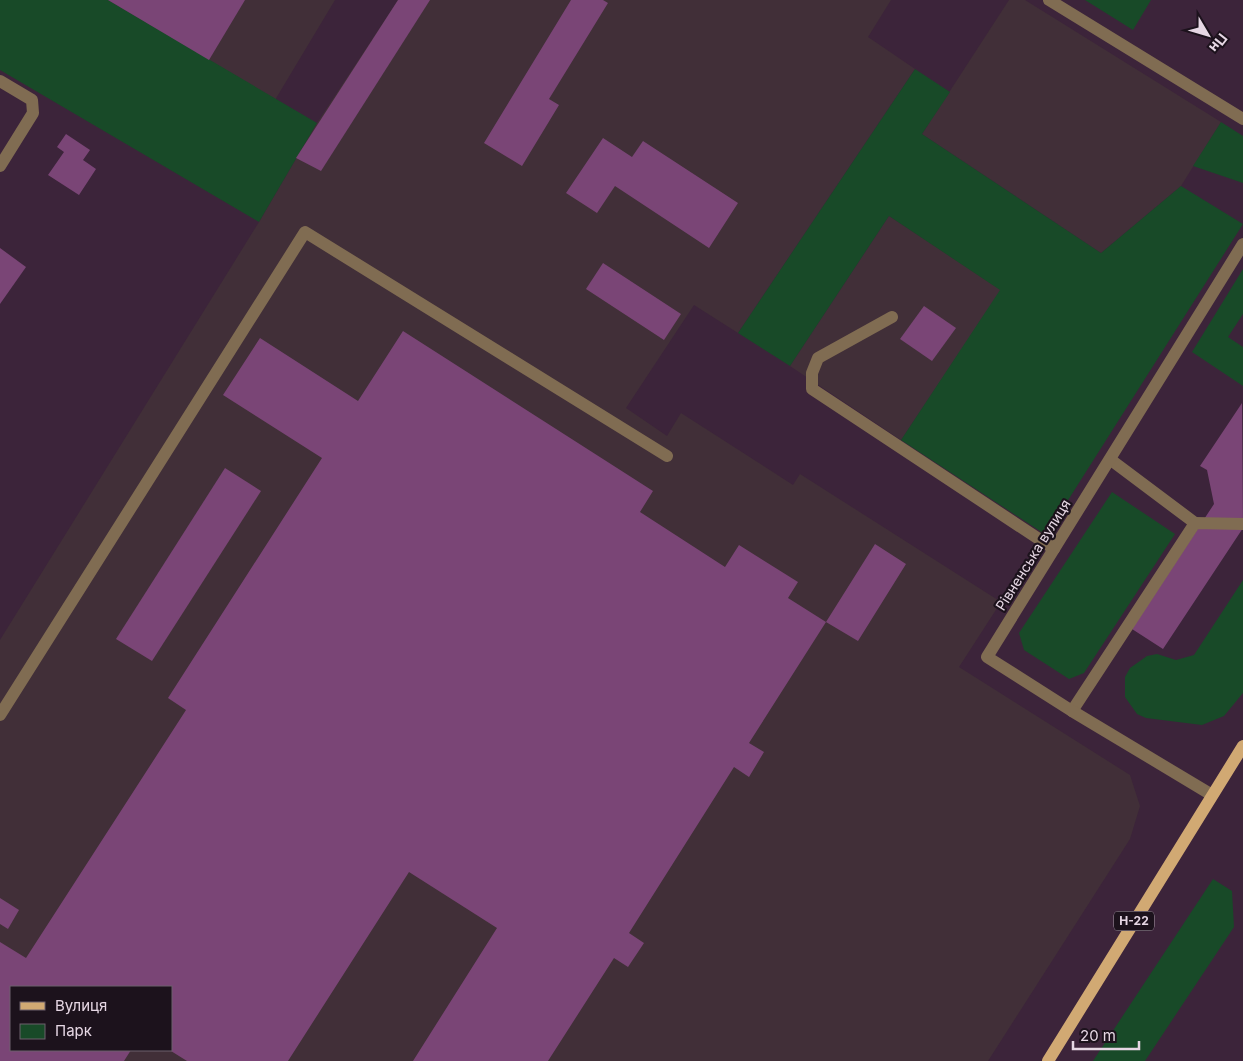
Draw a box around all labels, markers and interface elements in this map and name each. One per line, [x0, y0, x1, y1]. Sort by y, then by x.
north arrow [1183, 10, 1233, 60]
text: Пн [1206, 31, 1231, 56]
street label: Рівненська вулиця [992, 496, 1074, 613]
road number: Н-22 [1114, 911, 1154, 930]
legend [10, 986, 172, 1051]
text: Вулиця [55, 996, 107, 1015]
scale bar [1073, 1018, 1139, 1050]
text: Парк [55, 1021, 92, 1040]
text: 20 m [1080, 1026, 1116, 1045]

